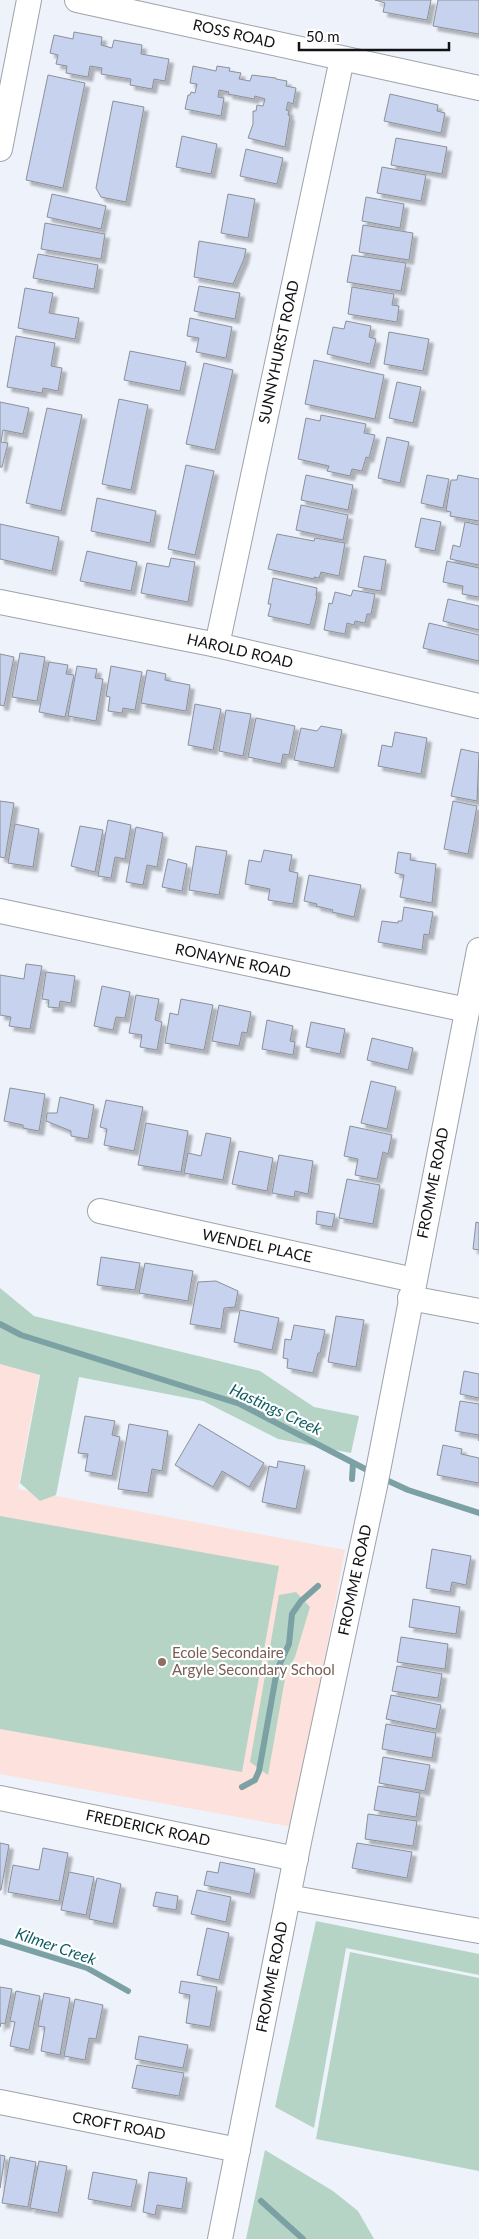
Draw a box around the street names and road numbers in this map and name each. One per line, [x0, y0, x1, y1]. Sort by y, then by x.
street label: ROSS ROAD [191, 15, 277, 51]
street label: SUNNYHURST ROAD [254, 278, 302, 425]
street label: HAROLD ROAD [185, 629, 295, 671]
street label: RONAYNE ROAD [174, 939, 293, 981]
street label: FROMME ROAD [412, 1126, 452, 1240]
street label: WENDEL PLACE [201, 1225, 314, 1265]
street label: FROMME ROAD [334, 1523, 375, 1637]
street label: FREDERICK ROAD [84, 1805, 212, 1849]
street label: FROMME ROAD [251, 1920, 291, 2034]
street label: CROFT ROAD [71, 2107, 167, 2143]

